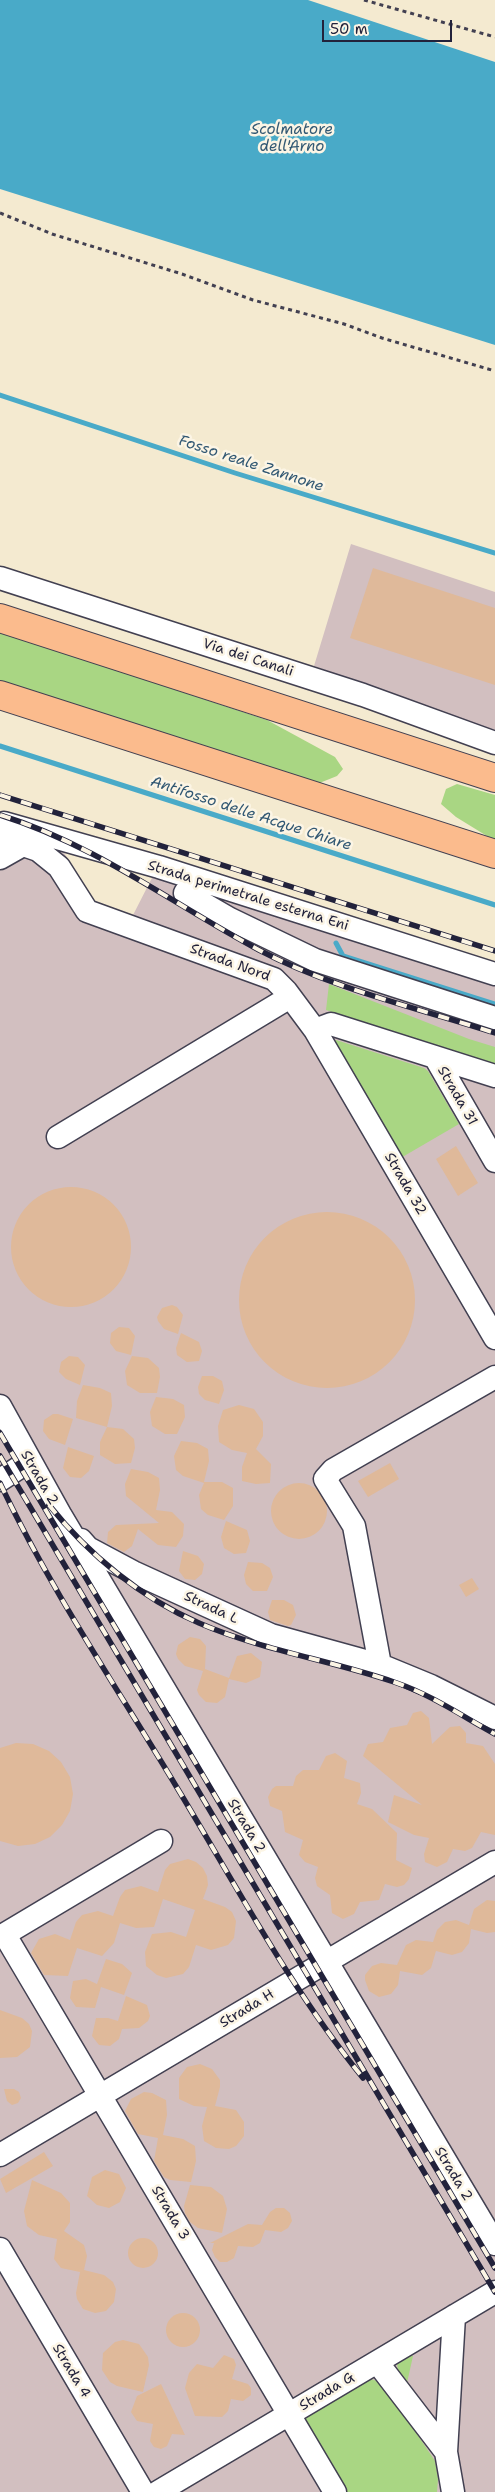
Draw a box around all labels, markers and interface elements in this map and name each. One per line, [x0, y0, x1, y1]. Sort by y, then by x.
scale bar [325, 10, 455, 42]
text: 50 m [330, 19, 368, 39]
water label: Scolmatore dell'Arno [251, 121, 333, 156]
water label: Fosso reale Zannone [176, 432, 326, 496]
street label: Via dei Canali [201, 635, 295, 681]
water label: Antifosso delle Acque Chiare [148, 773, 354, 855]
street label: Strada perimetrale esterna Eni [146, 857, 350, 935]
street label: Strada Nord [188, 941, 272, 985]
street label: Strada 31 [433, 1064, 481, 1128]
street label: Strada 32 [380, 1150, 430, 1218]
street label: Strada 2 [17, 1448, 61, 1508]
street label: Strada L [181, 1588, 241, 1628]
street label: Strada 2 [223, 1796, 269, 1856]
street label: Strada H [217, 1986, 277, 2032]
street label: Strada 2 [430, 2144, 476, 2204]
street label: Strada 3 [147, 2183, 193, 2243]
street label: Strada 4 [48, 2341, 94, 2401]
street label: Strada G [297, 2369, 357, 2415]

